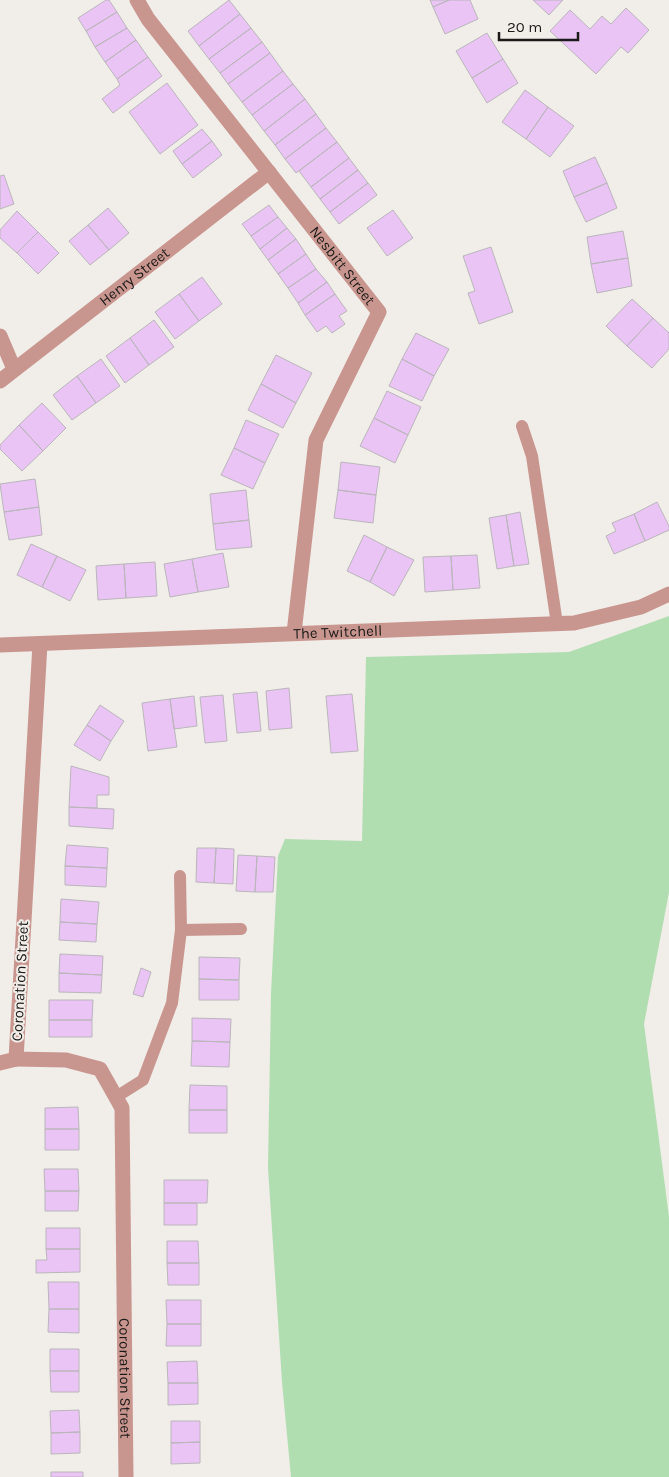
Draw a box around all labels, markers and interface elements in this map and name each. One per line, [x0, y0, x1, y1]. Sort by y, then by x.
scale bar [499, 10, 578, 42]
text: 20 m [507, 18, 542, 36]
street label: Nesbitt Street [306, 223, 379, 309]
street label: Henry Street [96, 244, 173, 310]
street label: The Twitchell [293, 621, 383, 643]
street label: Coronation Street [8, 920, 32, 1042]
street label: Coronation Street [115, 1318, 135, 1439]

